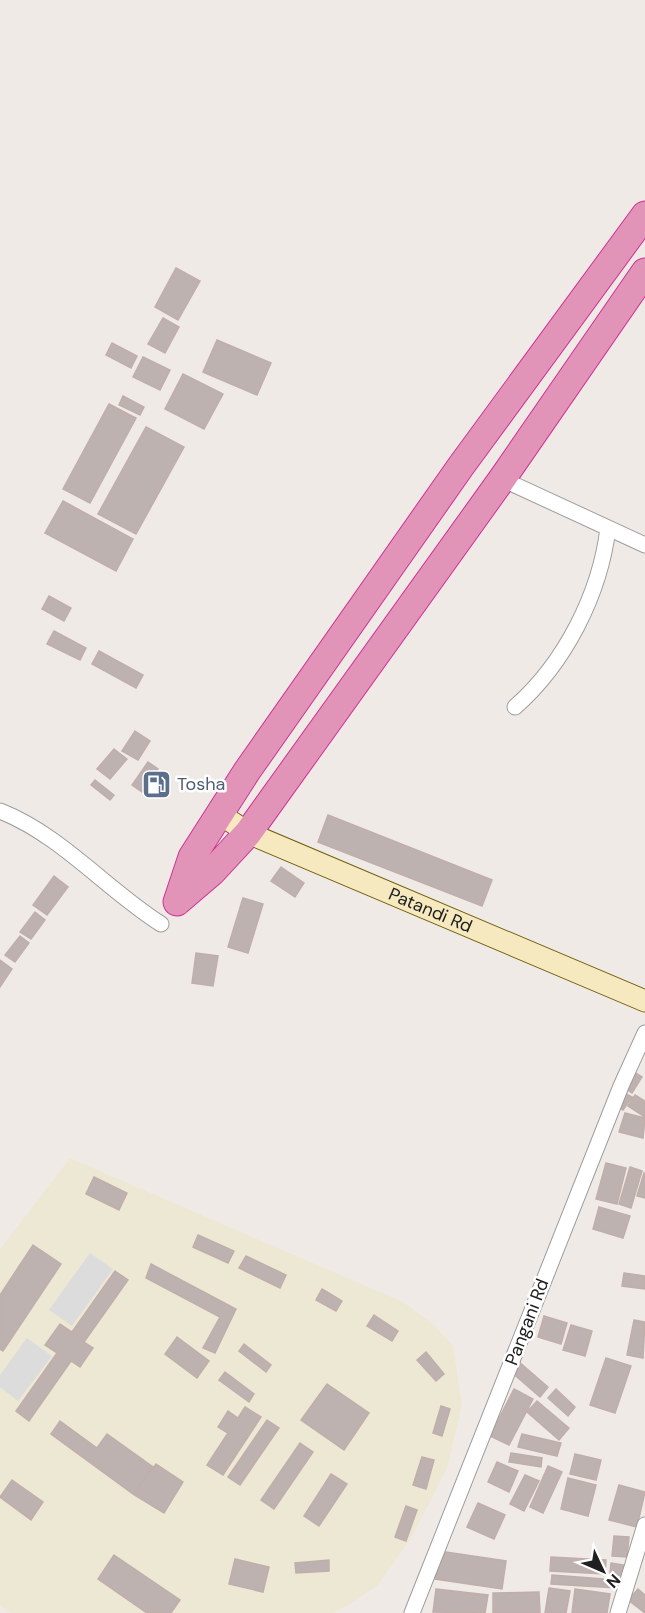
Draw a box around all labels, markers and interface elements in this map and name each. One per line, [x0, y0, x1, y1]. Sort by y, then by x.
fuel station icon: Tosha [140, 768, 172, 800]
place label: Tosha [177, 772, 225, 796]
street label: Patandi Rd [385, 882, 476, 939]
street label: Pangani Rd [500, 1275, 554, 1369]
north arrow [573, 1541, 633, 1601]
text: N [602, 1570, 625, 1593]

